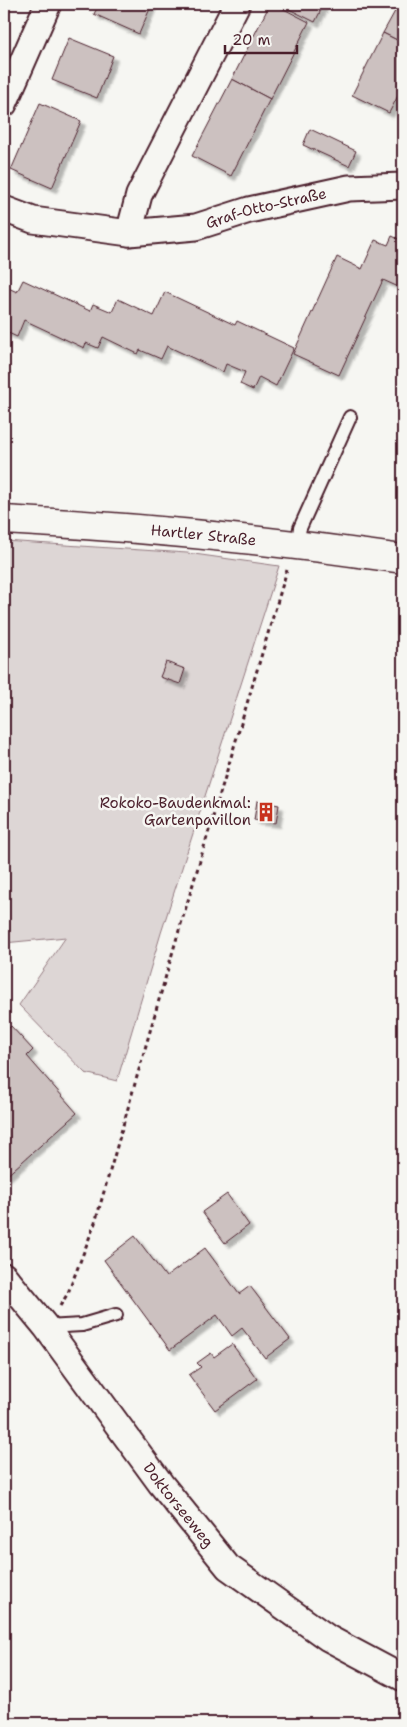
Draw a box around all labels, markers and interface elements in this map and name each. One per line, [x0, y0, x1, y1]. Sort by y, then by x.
scale bar [225, 22, 297, 54]
text: 20 m [232, 30, 271, 50]
street label: Graf-Otto-Straße [203, 183, 328, 233]
street label: Hartler Straße [150, 520, 257, 550]
place label: Rokoko-Baudenkmal: Gartenpavillon [100, 793, 251, 830]
building icon: Rokoko-Baudenkmal: Gartenpavillon [255, 801, 277, 823]
street label: Doktorseeweg [139, 1459, 218, 1551]

